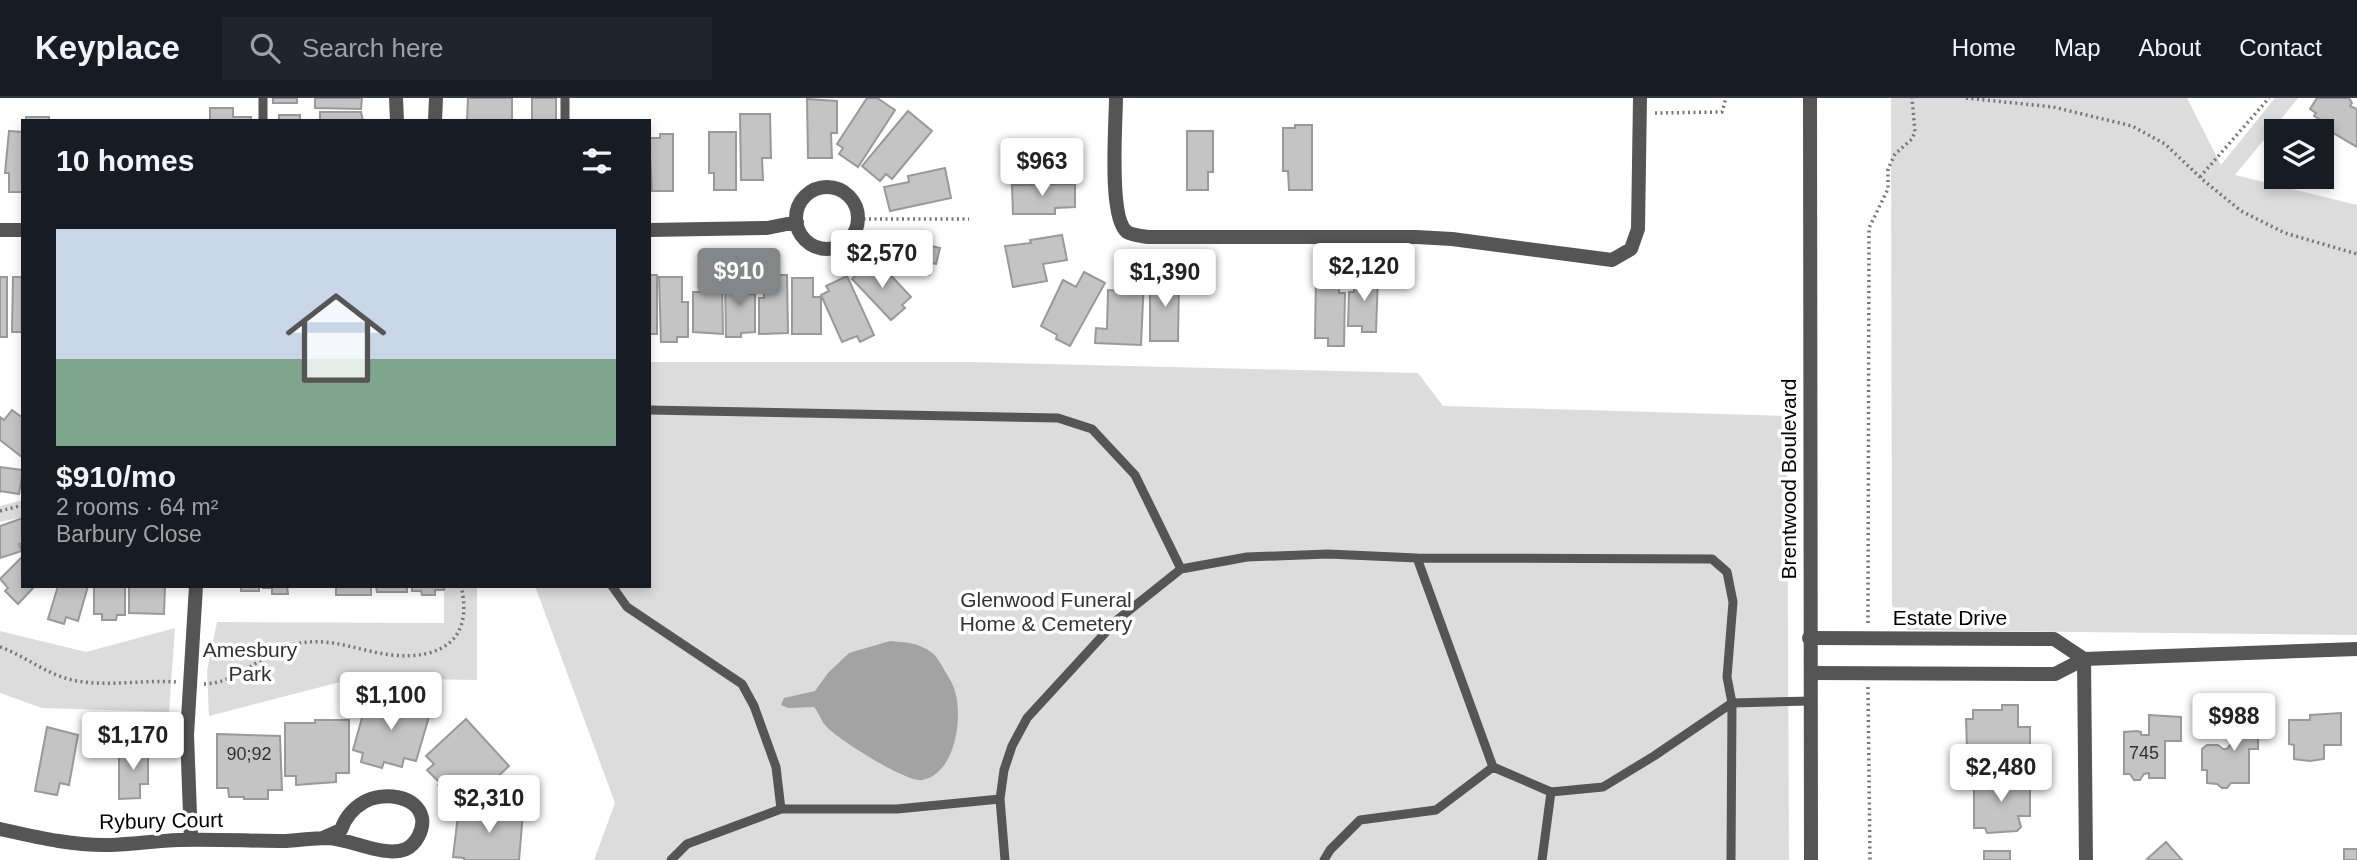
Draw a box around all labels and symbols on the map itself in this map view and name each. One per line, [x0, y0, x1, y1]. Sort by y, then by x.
pin: $963 [1001, 139, 1083, 198]
pin: $2,570 [825, 230, 939, 290]
pin: $2,120 [1307, 244, 1421, 303]
pin: $910 [698, 248, 780, 308]
pin: $1,390 [1108, 250, 1222, 309]
street label: Brentwood Boulevard [1777, 379, 1800, 579]
park label: Glenwood Funeral Home & Cemetery [960, 588, 1133, 635]
street label: Estate Drive [1893, 606, 2007, 629]
park label: Amesbury Park [203, 638, 298, 685]
pin: $1,100 [334, 672, 448, 732]
pin: $988 [2193, 694, 2275, 753]
pin: $1,170 [76, 712, 190, 772]
house number: 745 [2129, 743, 2159, 763]
house number: 90;92 [226, 744, 272, 764]
pin: $2,480 [1944, 744, 2058, 804]
pin: $2,310 [432, 776, 546, 835]
street label: Rybury Court [99, 808, 223, 833]

